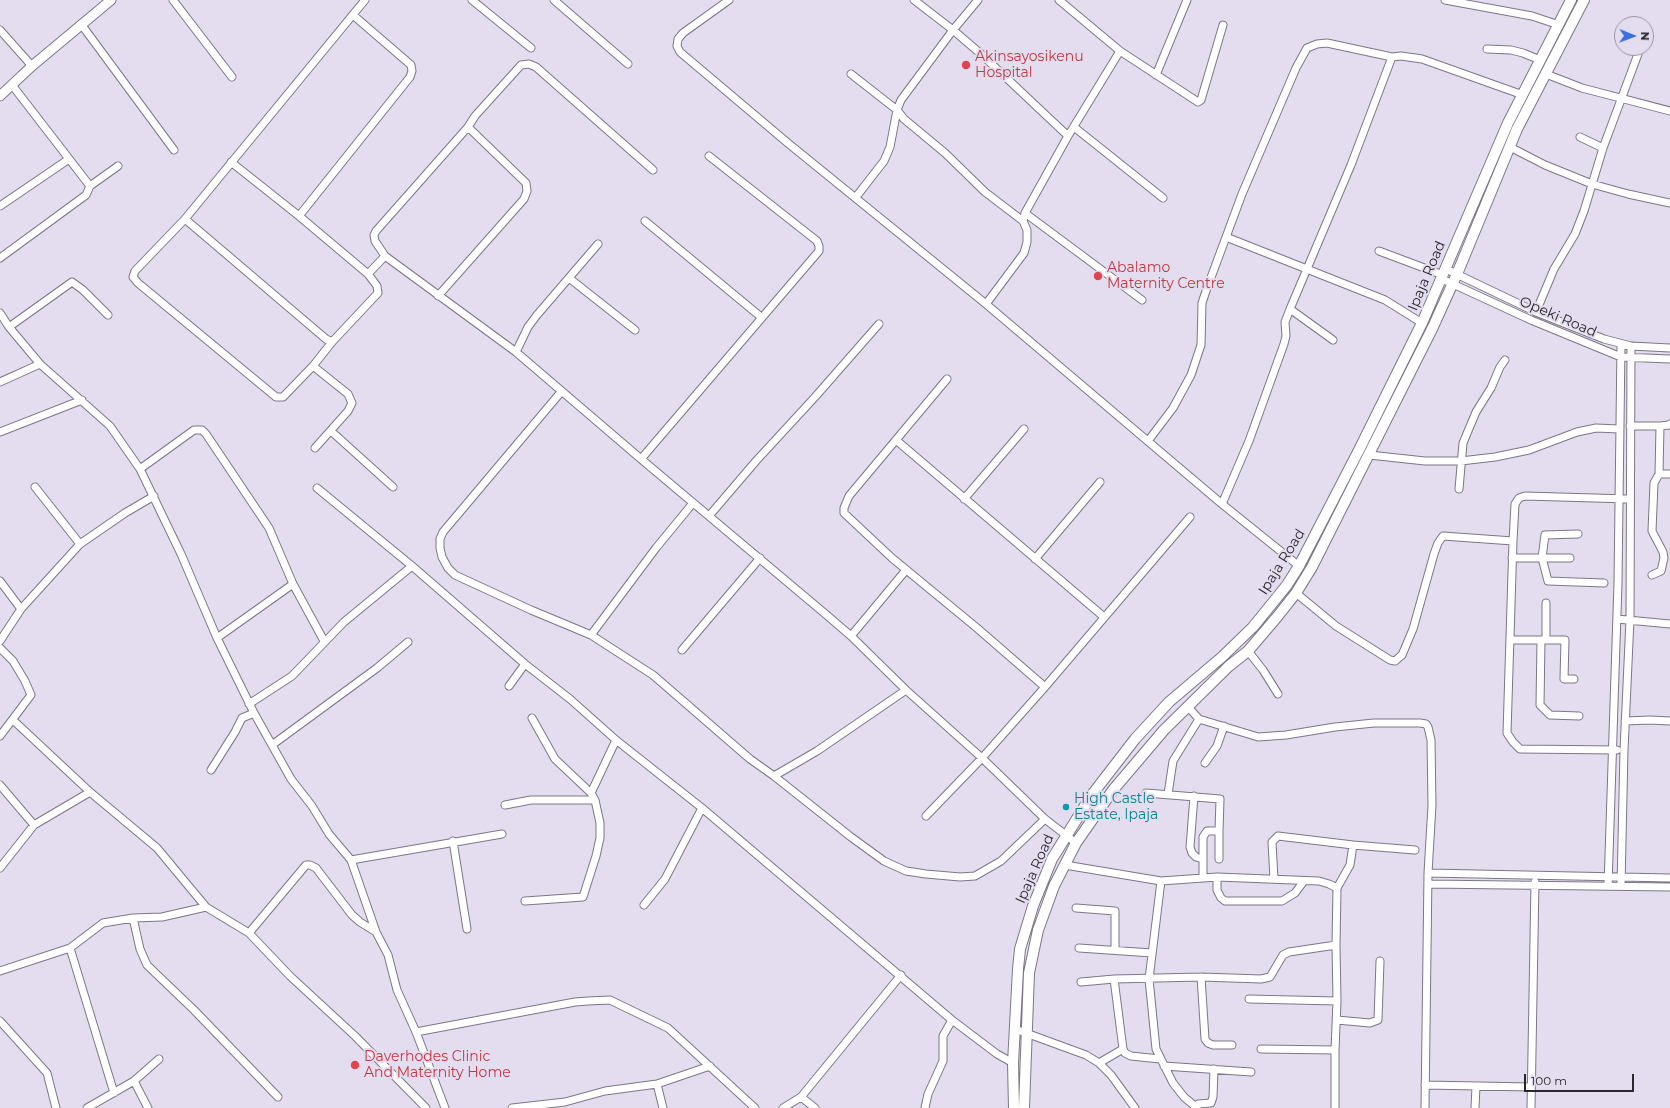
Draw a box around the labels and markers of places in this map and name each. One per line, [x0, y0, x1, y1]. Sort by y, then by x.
place label: Akinsayosikenu Hospital [975, 49, 1084, 82]
marker: Akinsayosikenu Hospital [960, 59, 972, 71]
place label: Abalamo Maternity Centre [1107, 260, 1225, 292]
marker: Abalamo Maternity Centre [1092, 270, 1104, 282]
place label: High Castle Estate, Ipaja [1074, 791, 1158, 824]
marker: High Castle Estate, Ipaja [1061, 802, 1071, 812]
place label: Daverhodes Clinic And Maternity Home [364, 1049, 511, 1082]
marker: Daverhodes Clinic And Maternity Home [349, 1059, 361, 1071]

